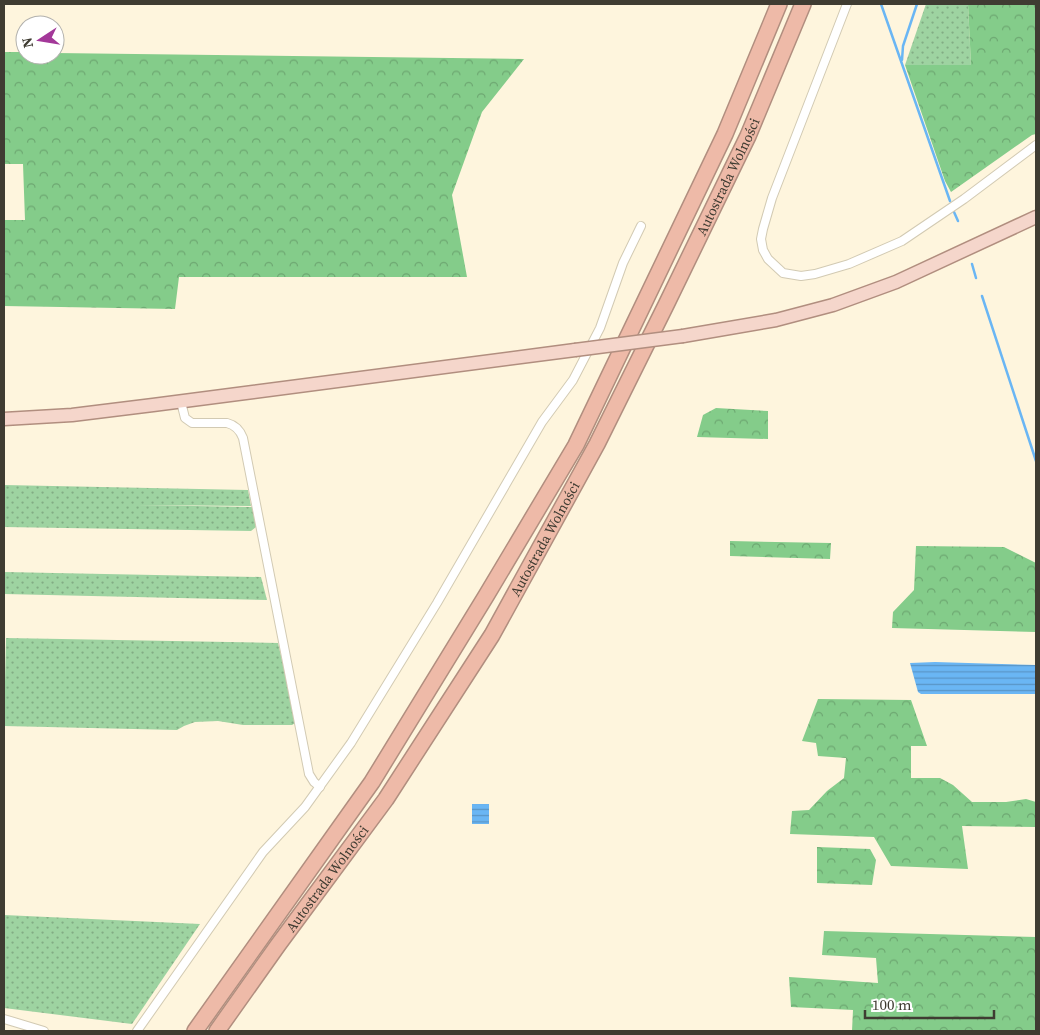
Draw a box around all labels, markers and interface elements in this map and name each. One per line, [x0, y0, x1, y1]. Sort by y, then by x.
north arrow [15, 15, 65, 65]
text: N [16, 36, 38, 50]
street label: Autostrada Wolności [691, 115, 764, 239]
street label: Autostrada Wolności [505, 478, 585, 600]
street label: Autostrada Wolności [281, 821, 373, 936]
scale bar [865, 988, 994, 1020]
text: 100 m [872, 994, 912, 1015]

